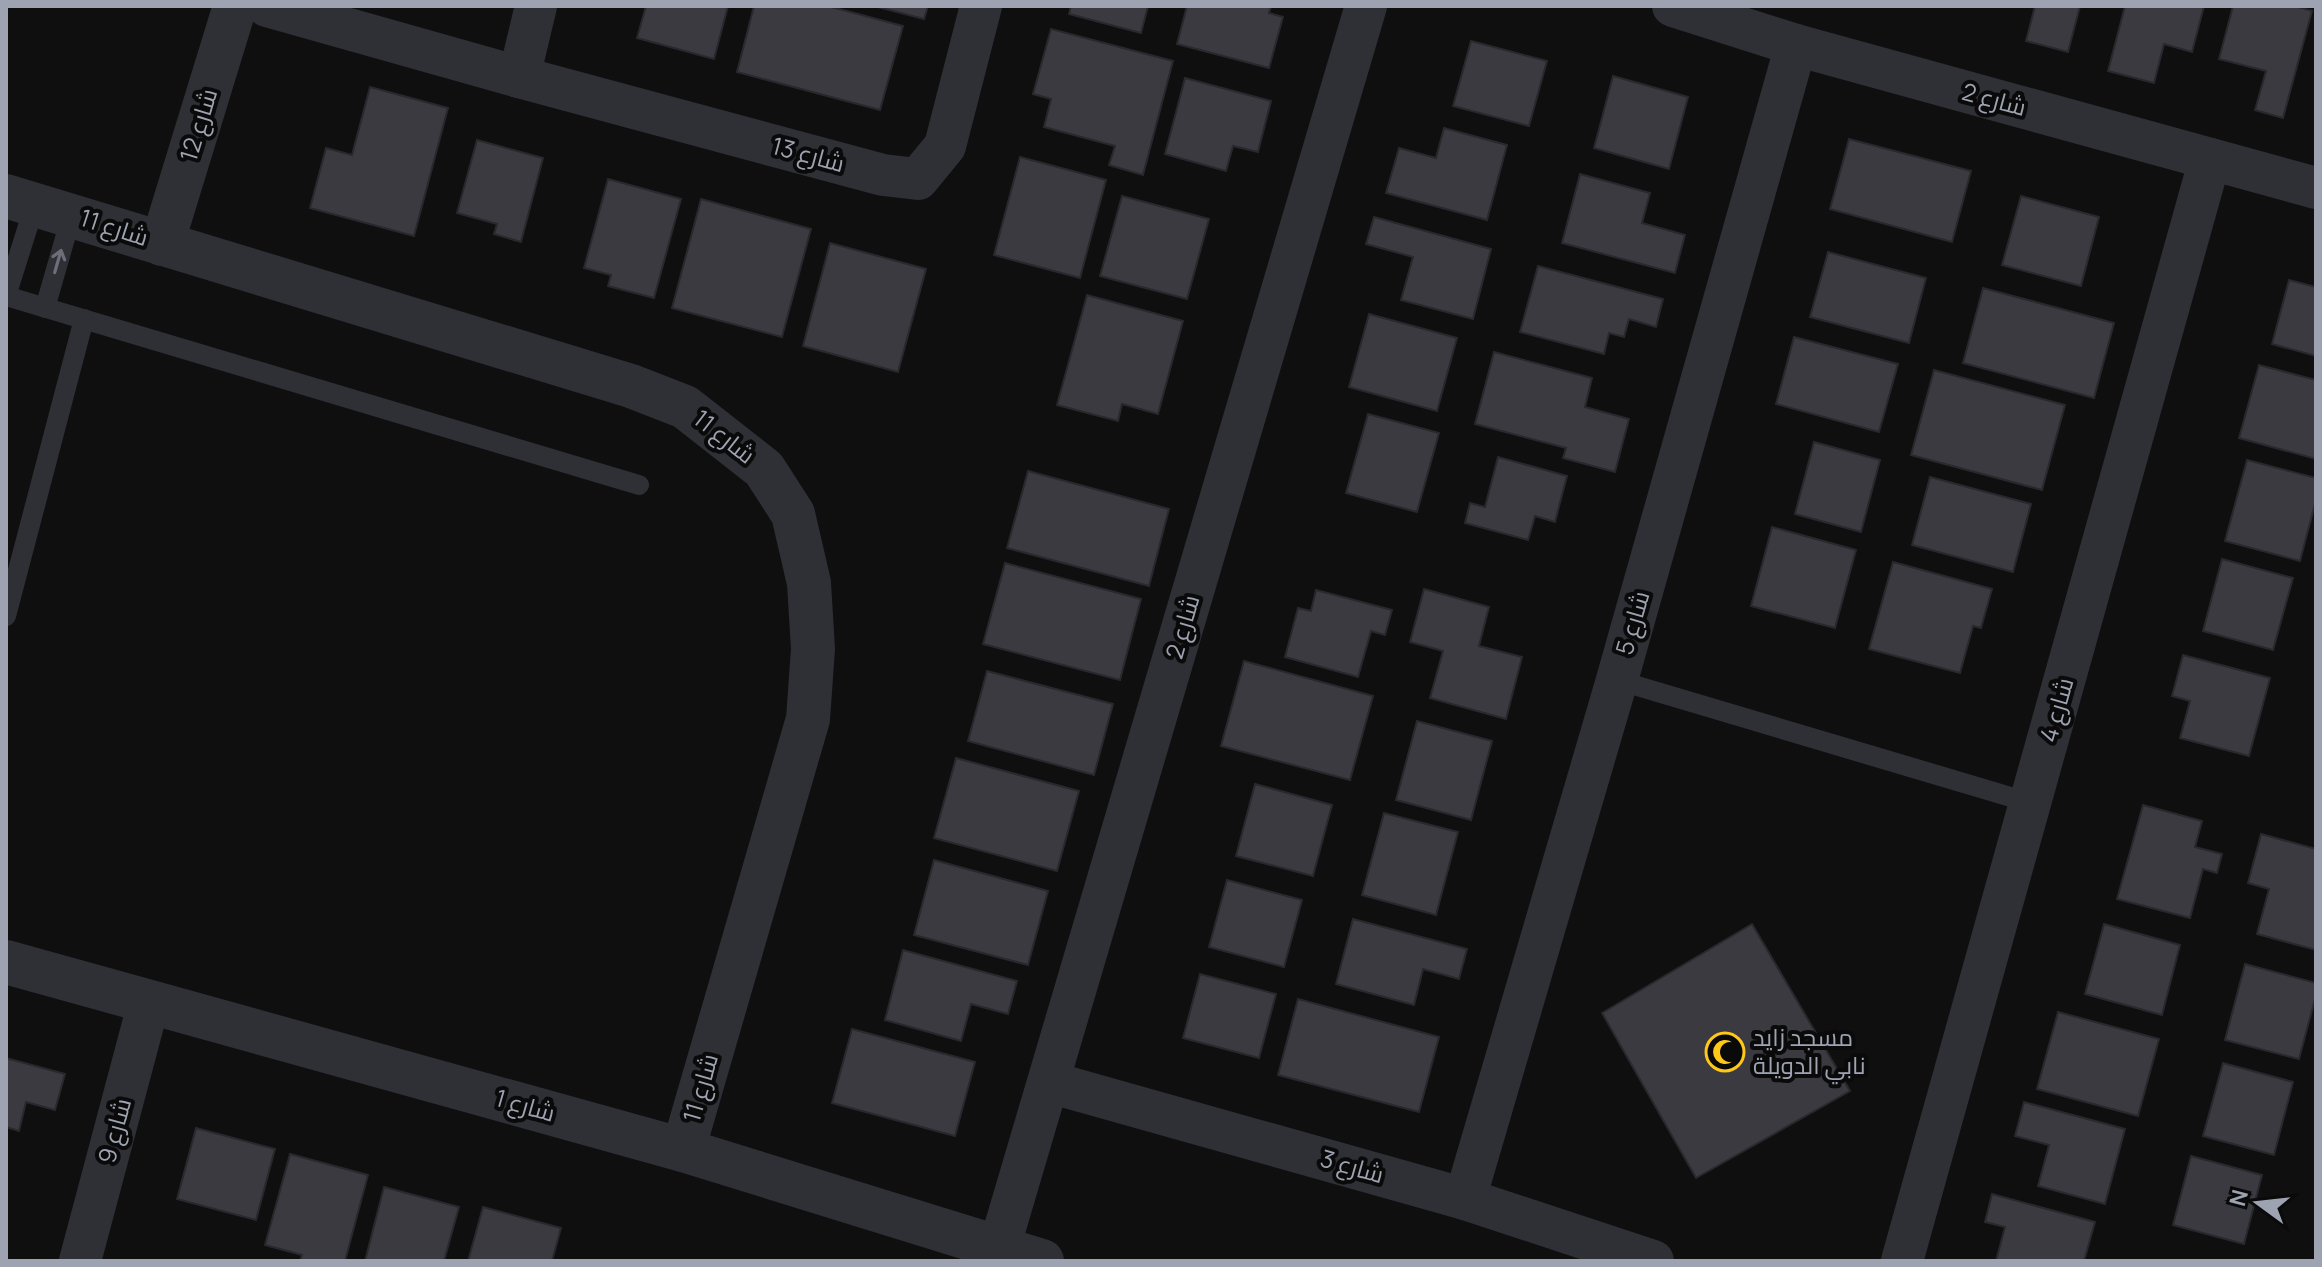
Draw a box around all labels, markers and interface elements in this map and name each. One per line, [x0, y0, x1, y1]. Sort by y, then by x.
street label: شارع 2 [1958, 74, 2030, 124]
street label: شارع 12 [171, 84, 225, 165]
street label: شارع 13 [768, 128, 848, 180]
street label: شارع 11 [76, 200, 153, 254]
one-way arrow [52, 249, 66, 274]
street label: شارع 11 [687, 401, 763, 471]
street label: شارع 5 [1607, 587, 1657, 659]
street label: شارع 2 [1157, 591, 1207, 663]
street label: شارع 4 [2031, 674, 2081, 746]
place label: مسجد زايد نابي الدويلة [1753, 1020, 1866, 1085]
mosque icon: مسجد زايد نابي الدويلة [1704, 1031, 1746, 1073]
street label: شارع 11 [674, 1049, 726, 1126]
street label: شارع 1 [491, 1080, 559, 1130]
street label: شارع 9 [89, 1094, 139, 1167]
street label: شارع 3 [1317, 1141, 1388, 1191]
north arrow [2218, 1163, 2298, 1243]
text: N [2222, 1186, 2255, 1209]

